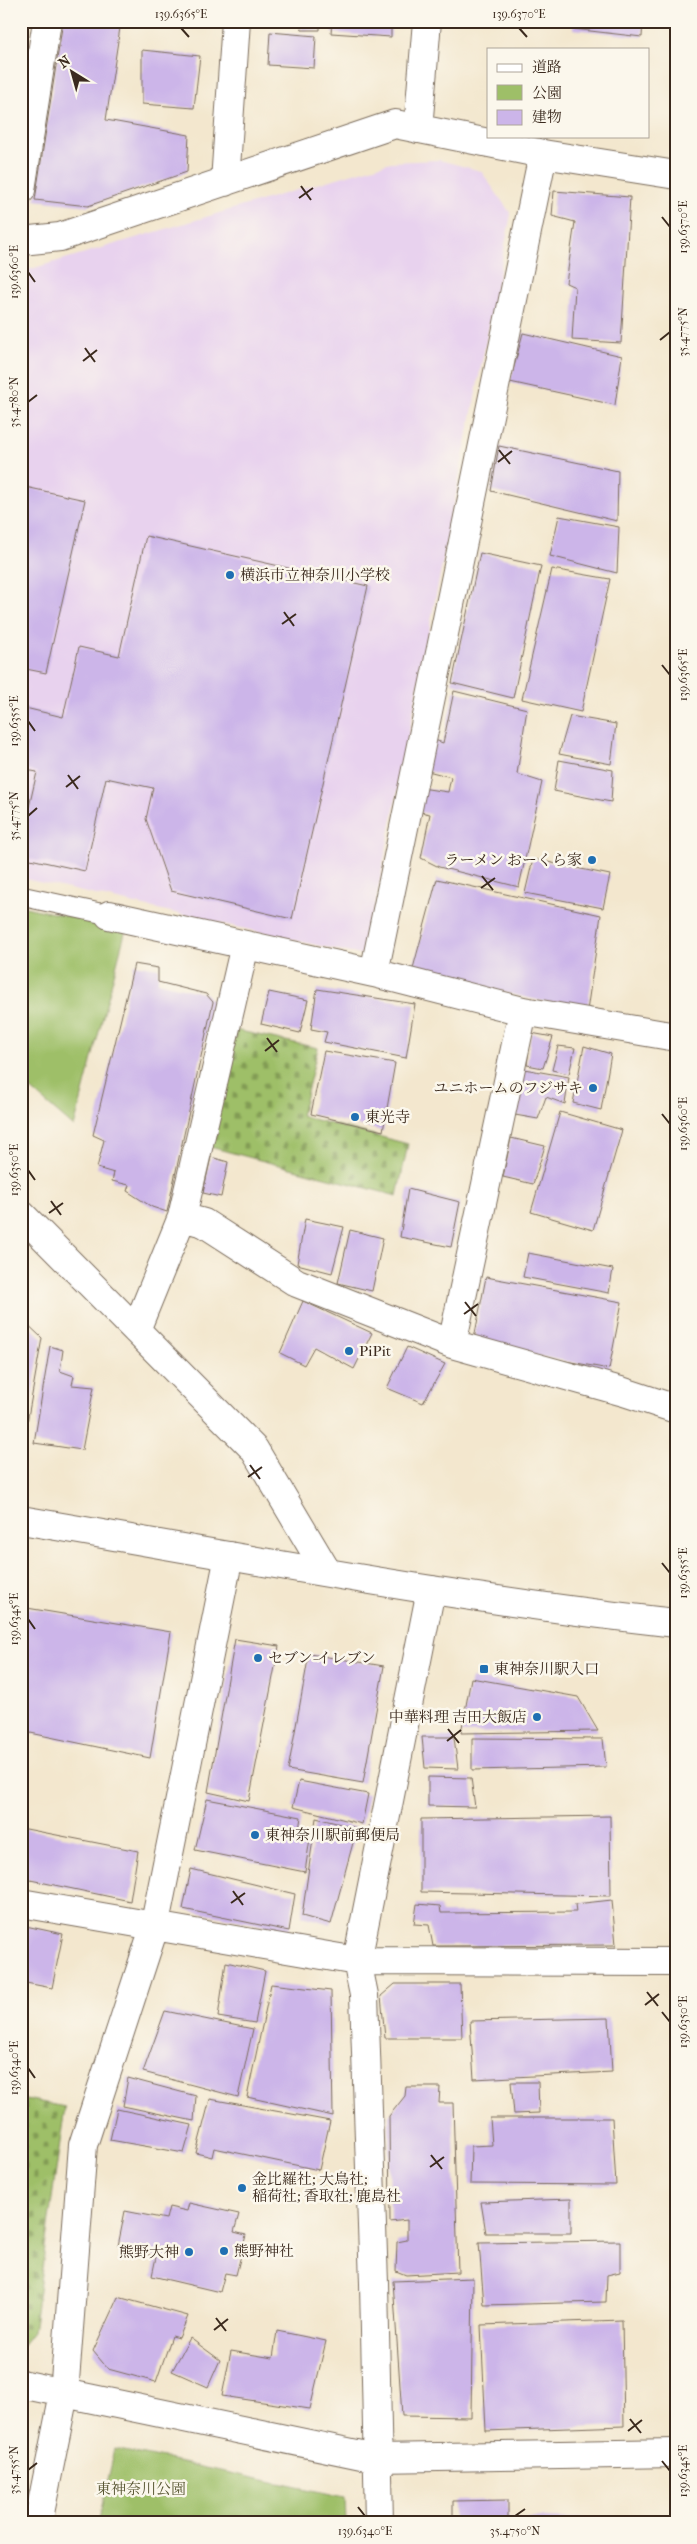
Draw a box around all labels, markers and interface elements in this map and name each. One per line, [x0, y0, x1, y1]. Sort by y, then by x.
text: 139.6365°E [155, 7, 207, 21]
text: 139.6370°E [492, 7, 546, 21]
north arrow [48, 48, 98, 98]
legend [487, 48, 650, 138]
text: N [55, 52, 74, 72]
text: 道路 [532, 58, 562, 76]
text: 公園 [532, 84, 562, 102]
text: 建物 [532, 108, 562, 126]
text: 139.6370°E [676, 200, 690, 254]
text: 139.6360°E [7, 245, 21, 299]
text: 35.4775°N [676, 307, 690, 357]
text: 35.4780°N [7, 376, 21, 428]
place label: 横浜市立神奈川小学校 [240, 566, 390, 584]
marker: 横浜市立神奈川小学校 [224, 569, 236, 581]
text: 139.6365°E [676, 649, 690, 701]
text: 139.6355°E [7, 695, 21, 747]
text: 35.4775°N [7, 791, 21, 841]
place label: ラーメン おーくら家 [445, 851, 582, 869]
marker: ラーメン おーくら家 [586, 854, 598, 866]
place label: ユニホームのフジサキ [434, 1079, 583, 1097]
marker: ユニホームのフジサキ [587, 1082, 599, 1094]
text: 139.6360°E [676, 1097, 690, 1151]
place label: 東光寺 [365, 1108, 410, 1126]
marker: 東光寺 [349, 1111, 361, 1123]
text: 139.6350°E [7, 1144, 21, 1196]
place label: PiPit [359, 1342, 392, 1360]
marker: PiPit [343, 1345, 355, 1357]
text: 139.6355°E [676, 1547, 690, 1599]
text: 139.6345°E [7, 1593, 21, 1645]
place label: セブン-イレブン [268, 1649, 376, 1667]
marker: セブン-イレブン [252, 1652, 264, 1664]
place label: 東神奈川駅入口 [494, 1660, 599, 1678]
marker: 東神奈川駅入口 [478, 1663, 490, 1675]
place label: 中華料理 吉田大飯店 [389, 1708, 527, 1726]
marker: 中華料理 吉田大飯店 [531, 1711, 543, 1723]
place label: 東神奈川駅前郵便局 [265, 1826, 400, 1844]
marker: 東神奈川駅前郵便局 [249, 1829, 261, 1841]
text: 139.6350°E [676, 1996, 690, 2048]
text: 139.6340°E [7, 2041, 21, 2095]
place label: 金比羅社; 大鳥社; 稲荷社; 香取社; 鹿島社 [252, 2170, 401, 2205]
marker: 金比羅社; 大鳥社; 稲荷社; 香取社; 鹿島社 [236, 2182, 248, 2194]
place label: 熊野神社 [234, 2242, 294, 2260]
place label: 熊野大神 [119, 2243, 179, 2261]
marker: 熊野神社 [218, 2245, 230, 2257]
marker: 熊野大神 [183, 2246, 195, 2258]
text: 35.4755°N [7, 2445, 21, 2495]
text: 139.6345°E [676, 2445, 690, 2497]
park label: 東神奈川公園 [96, 2480, 186, 2498]
text: 139.6340°E [338, 2524, 392, 2538]
text: 35.4750°N [490, 2524, 540, 2538]

